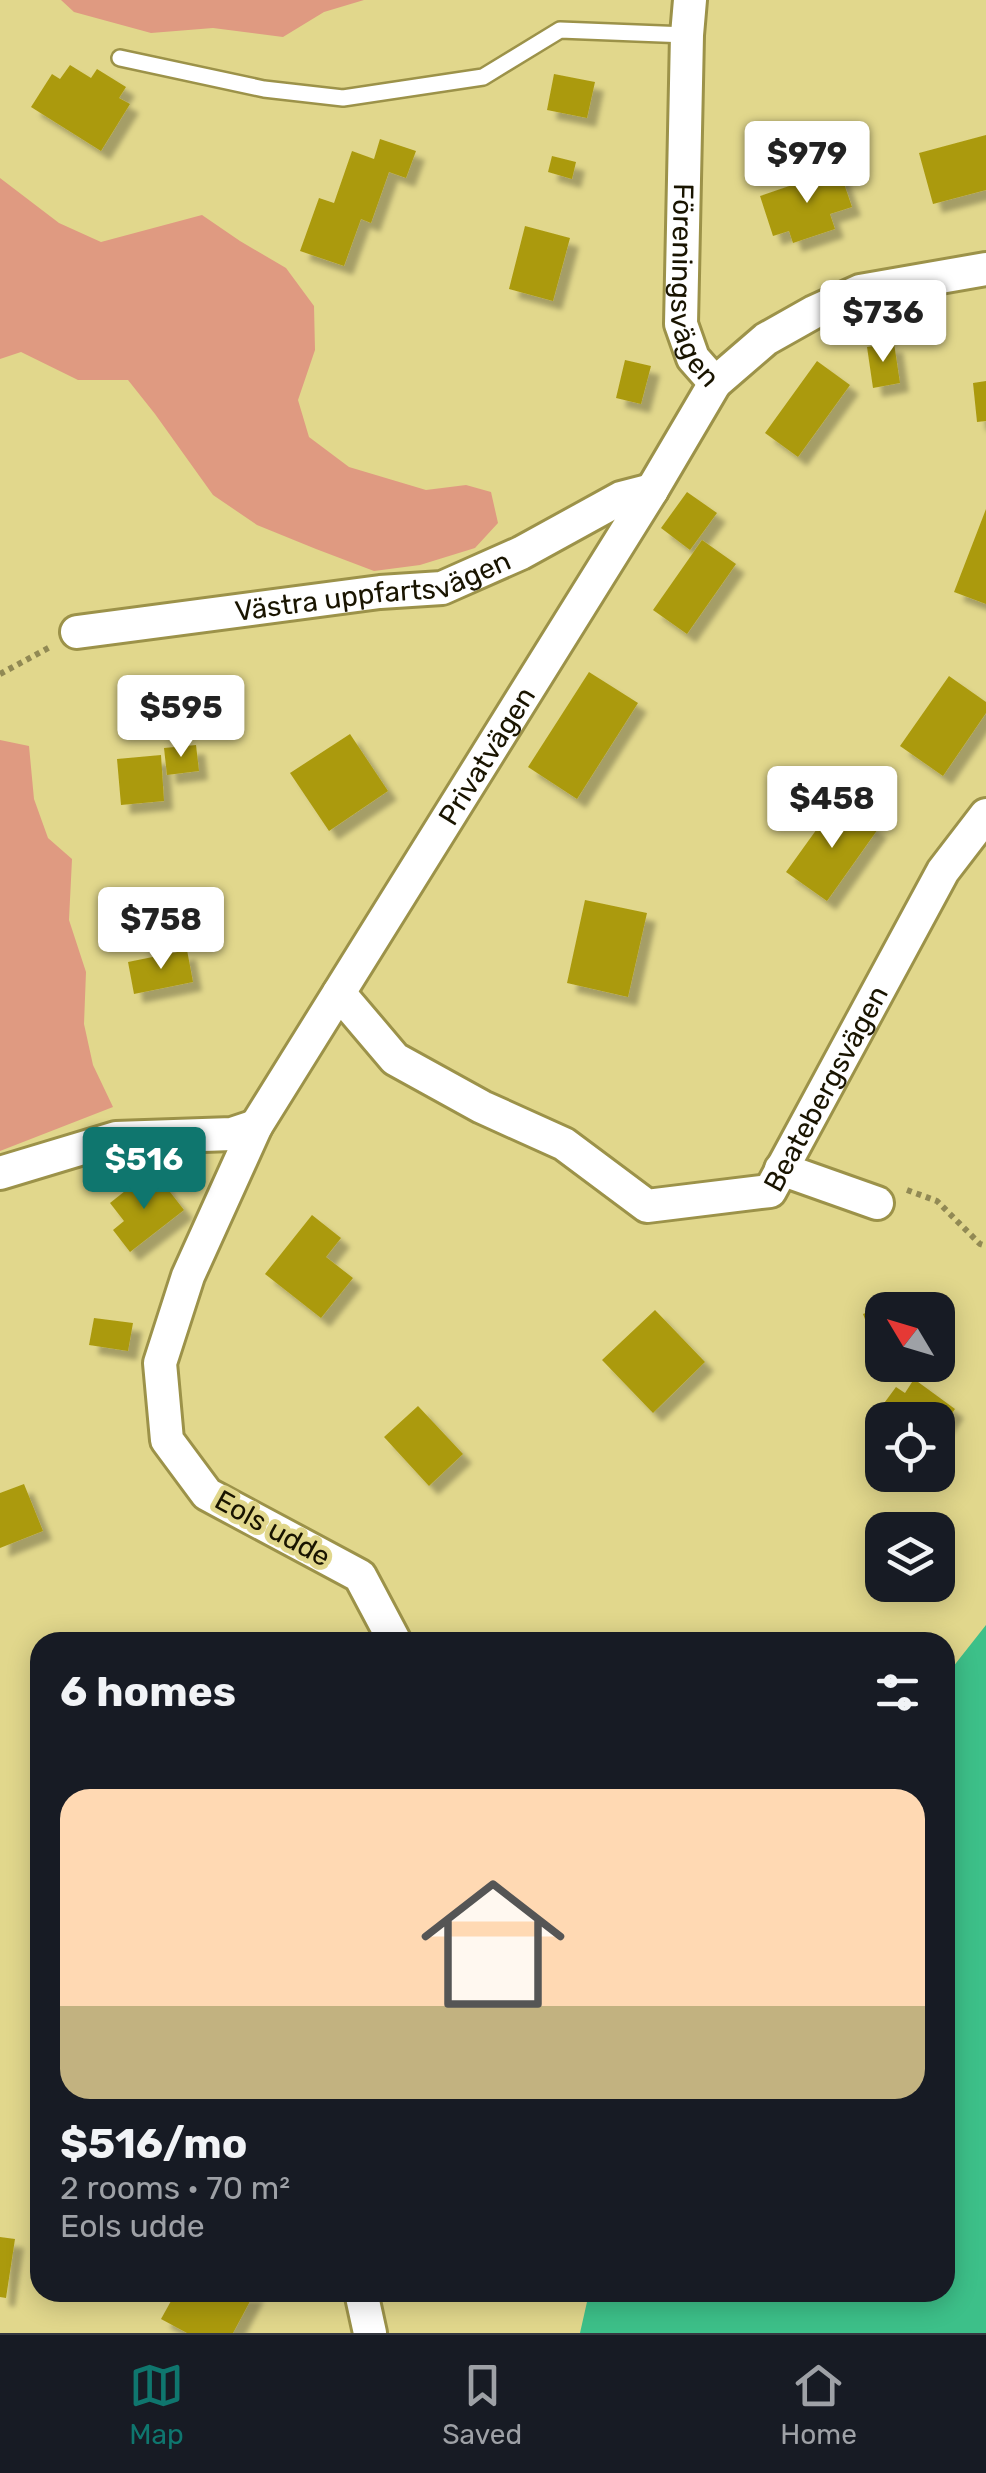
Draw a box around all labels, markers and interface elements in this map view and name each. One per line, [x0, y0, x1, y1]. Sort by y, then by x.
pin: $979 [748, 121, 866, 206]
text: $979 [767, 134, 847, 172]
street label: Föreningsvägen [664, 183, 726, 394]
pin: $736 [824, 280, 942, 365]
text: $736 [842, 293, 924, 331]
street label: Västra uppfartsvägen [233, 544, 516, 628]
pin: $595 [122, 675, 240, 760]
street label: Privatvägen [432, 681, 542, 831]
text: $595 [139, 688, 223, 726]
pin: $458 [773, 766, 891, 851]
text: $458 [789, 779, 875, 817]
pin: $758 [102, 887, 220, 972]
text: $758 [120, 900, 202, 938]
street label: Beatebergsvägen [757, 980, 895, 1197]
pin: $516 [85, 1127, 203, 1212]
text: $516 [105, 1140, 183, 1178]
north arrow [865, 1292, 955, 1382]
map controls [865, 1292, 955, 1602]
button: locate [865, 1402, 955, 1492]
street label: Eols udde [209, 1483, 336, 1574]
button: layers [865, 1512, 955, 1602]
icon: filters [870, 1665, 925, 1720]
text: 6 homes [60, 1667, 236, 1717]
icon: home [403, 1854, 583, 2034]
text: $516/mo [60, 2119, 247, 2169]
text: 2 rooms · 70 m² [60, 2169, 290, 2207]
text: Eols udde [60, 2207, 205, 2245]
tab: Map [129, 2358, 184, 2451]
tab: Saved [442, 2358, 522, 2451]
tab: Home [780, 2358, 857, 2451]

